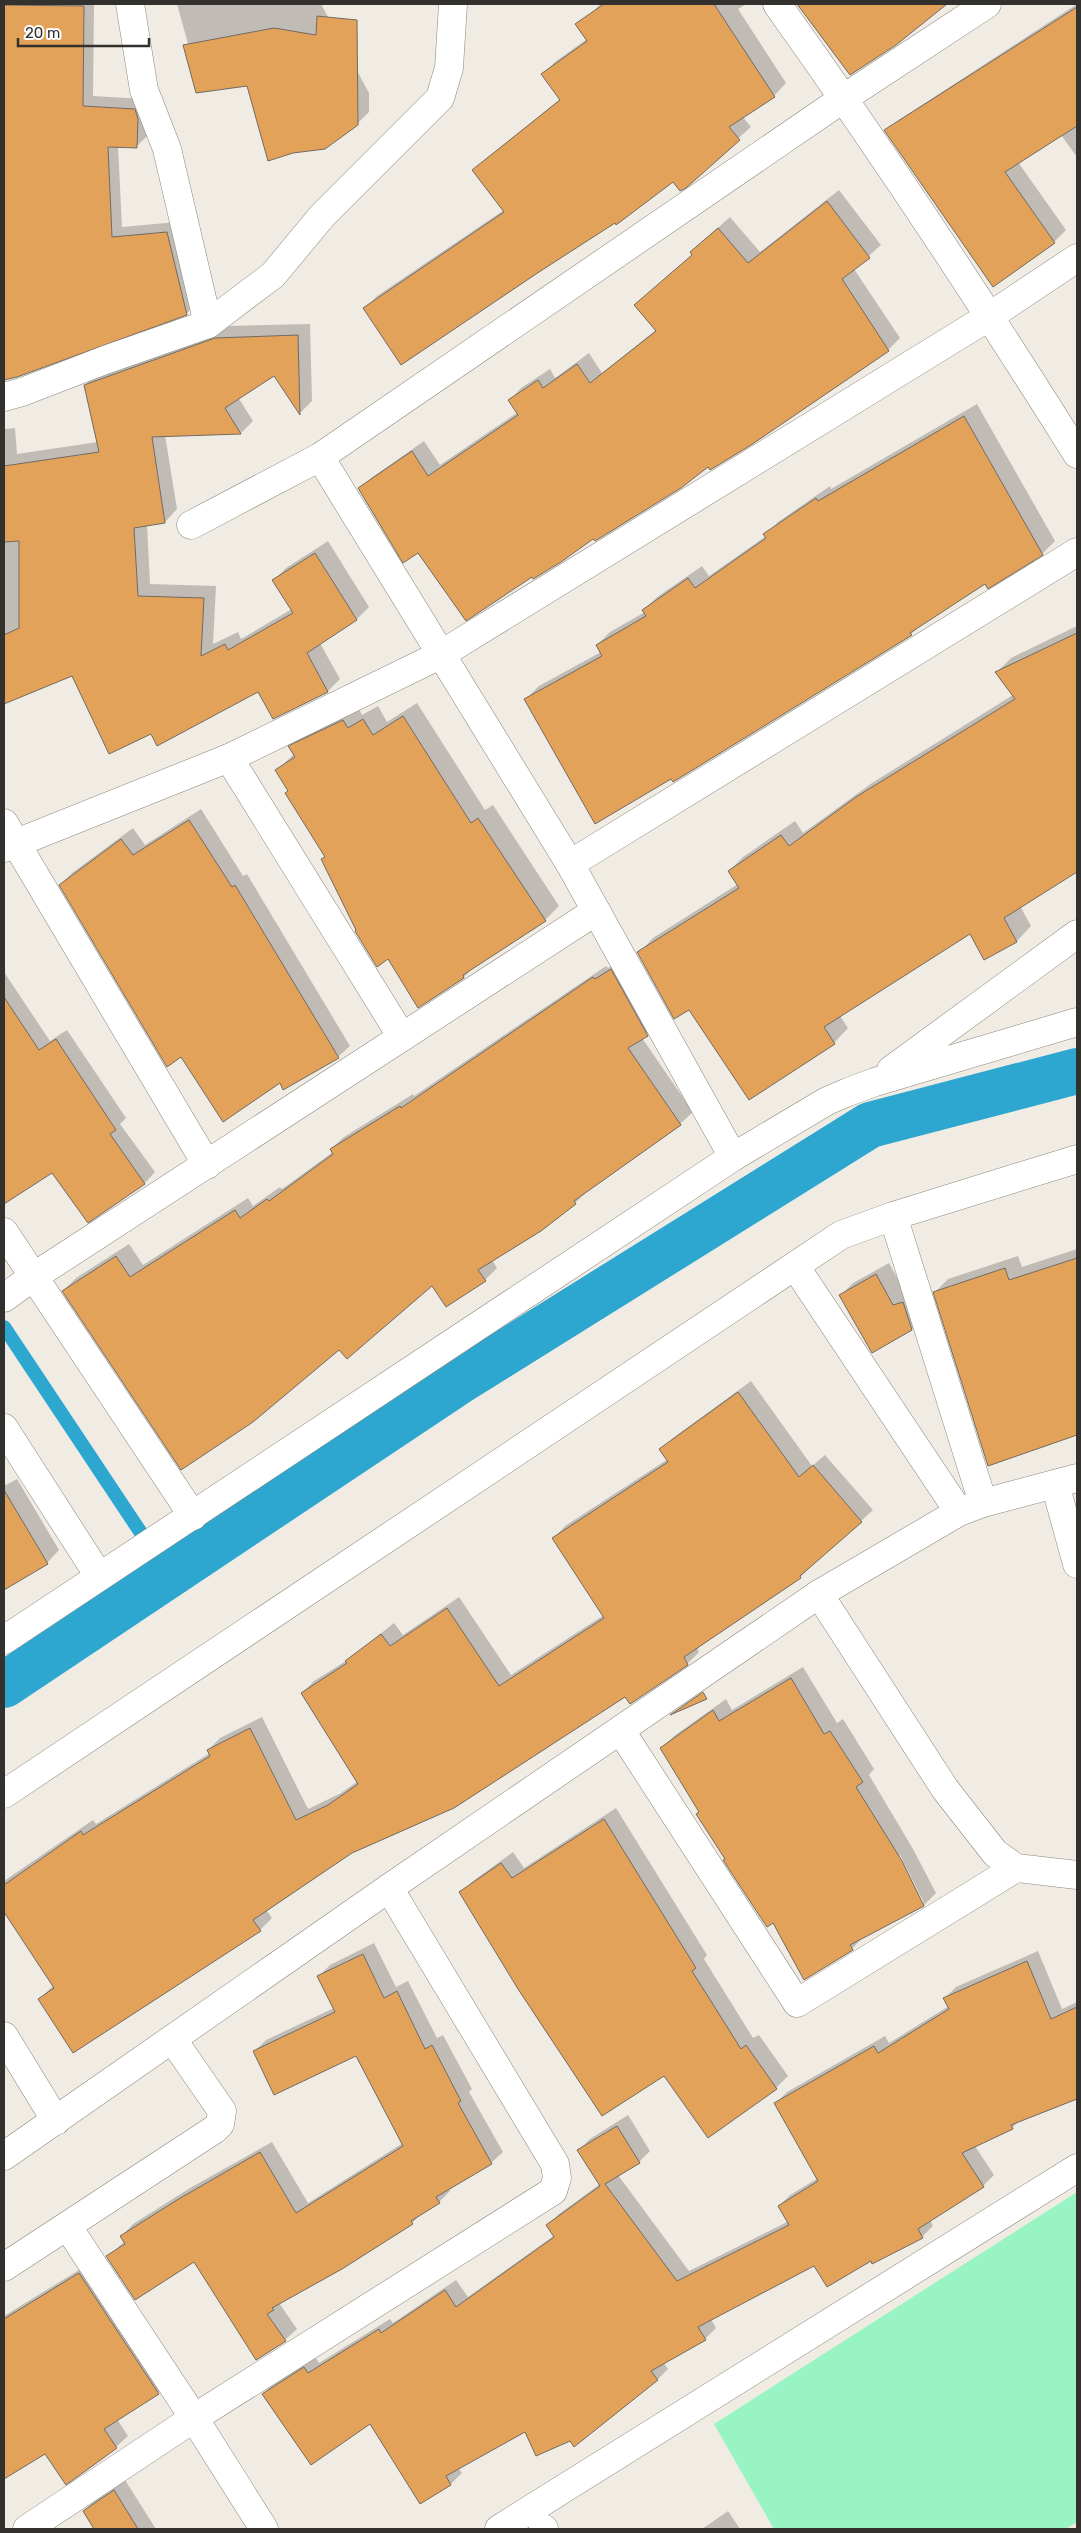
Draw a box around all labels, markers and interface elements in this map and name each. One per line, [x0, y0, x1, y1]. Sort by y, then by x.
scale bar [18, 15, 149, 47]
text: 20 m [25, 24, 60, 42]

